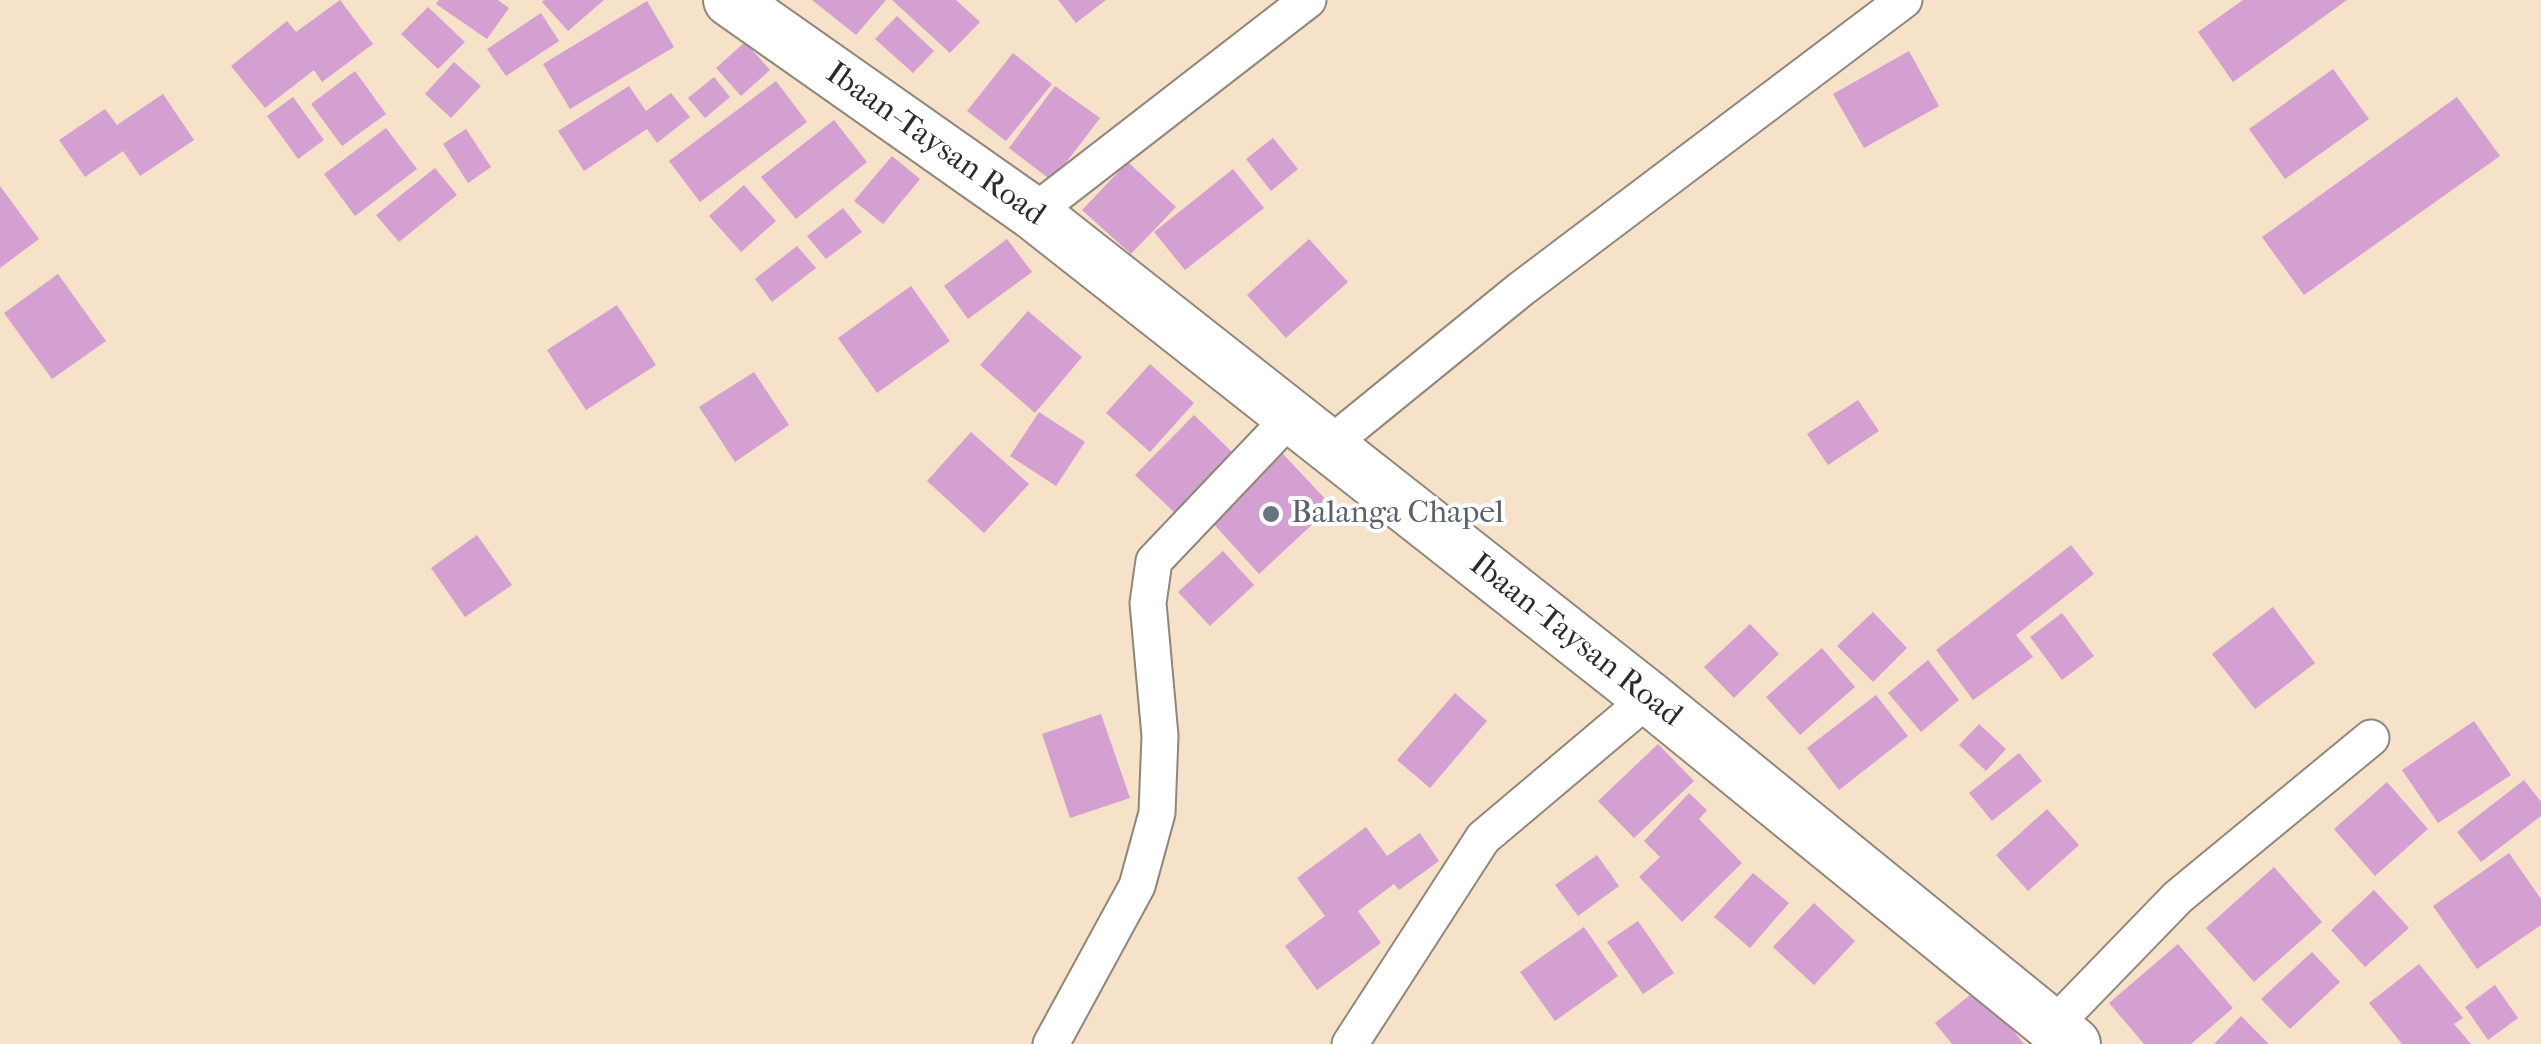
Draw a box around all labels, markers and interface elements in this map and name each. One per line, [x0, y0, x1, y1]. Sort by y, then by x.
street label: Ibaan-Taysan Road [818, 55, 1052, 235]
place label: Balanga Chapel [1291, 495, 1504, 533]
marker: Balanga Chapel [1260, 503, 1282, 525]
street label: Ibaan-Taysan Road [1461, 546, 1689, 736]

